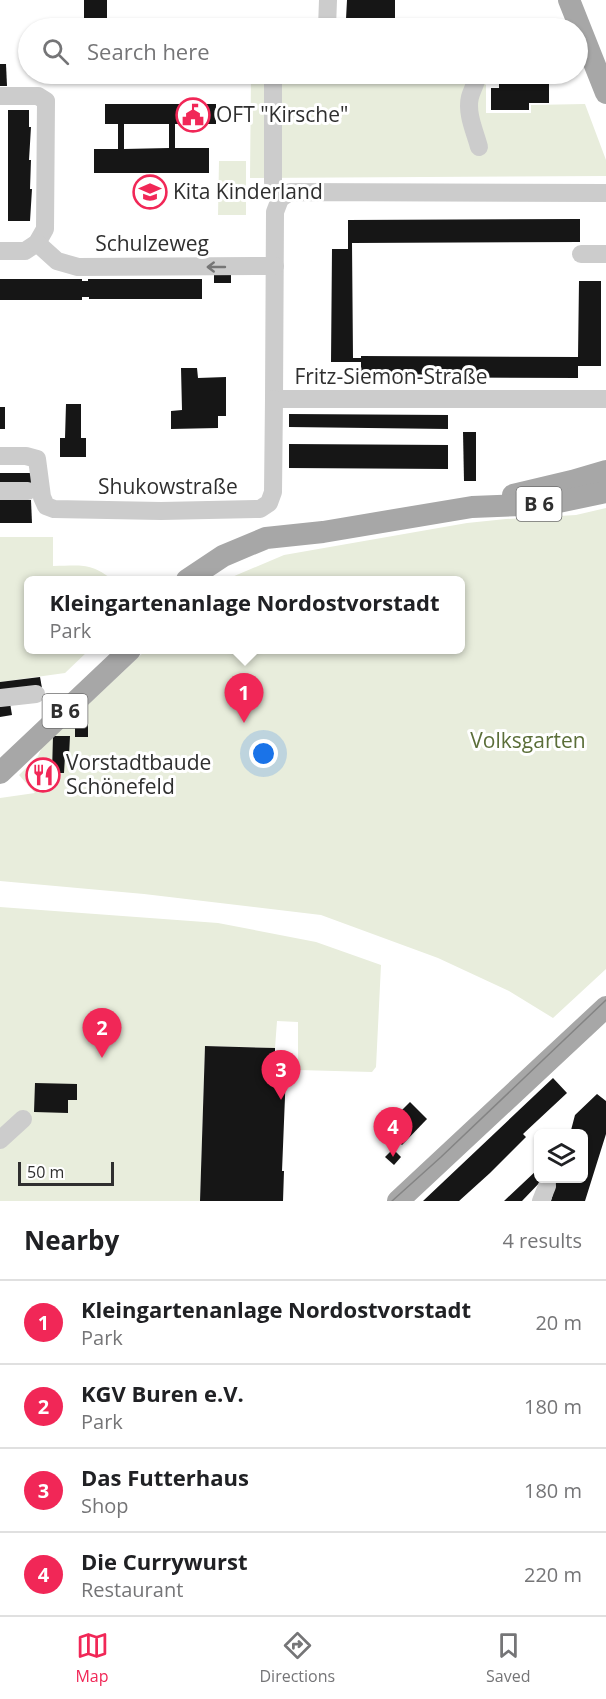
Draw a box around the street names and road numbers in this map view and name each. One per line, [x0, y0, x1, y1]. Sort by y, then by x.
street label: Schulzeweg [95, 229, 209, 257]
street label: Fritz-Siemon-Straße [294, 362, 488, 390]
street label: Shukowstraße [98, 472, 238, 500]
road number: B 6 [516, 487, 562, 521]
road number: B 6 [42, 694, 88, 728]

